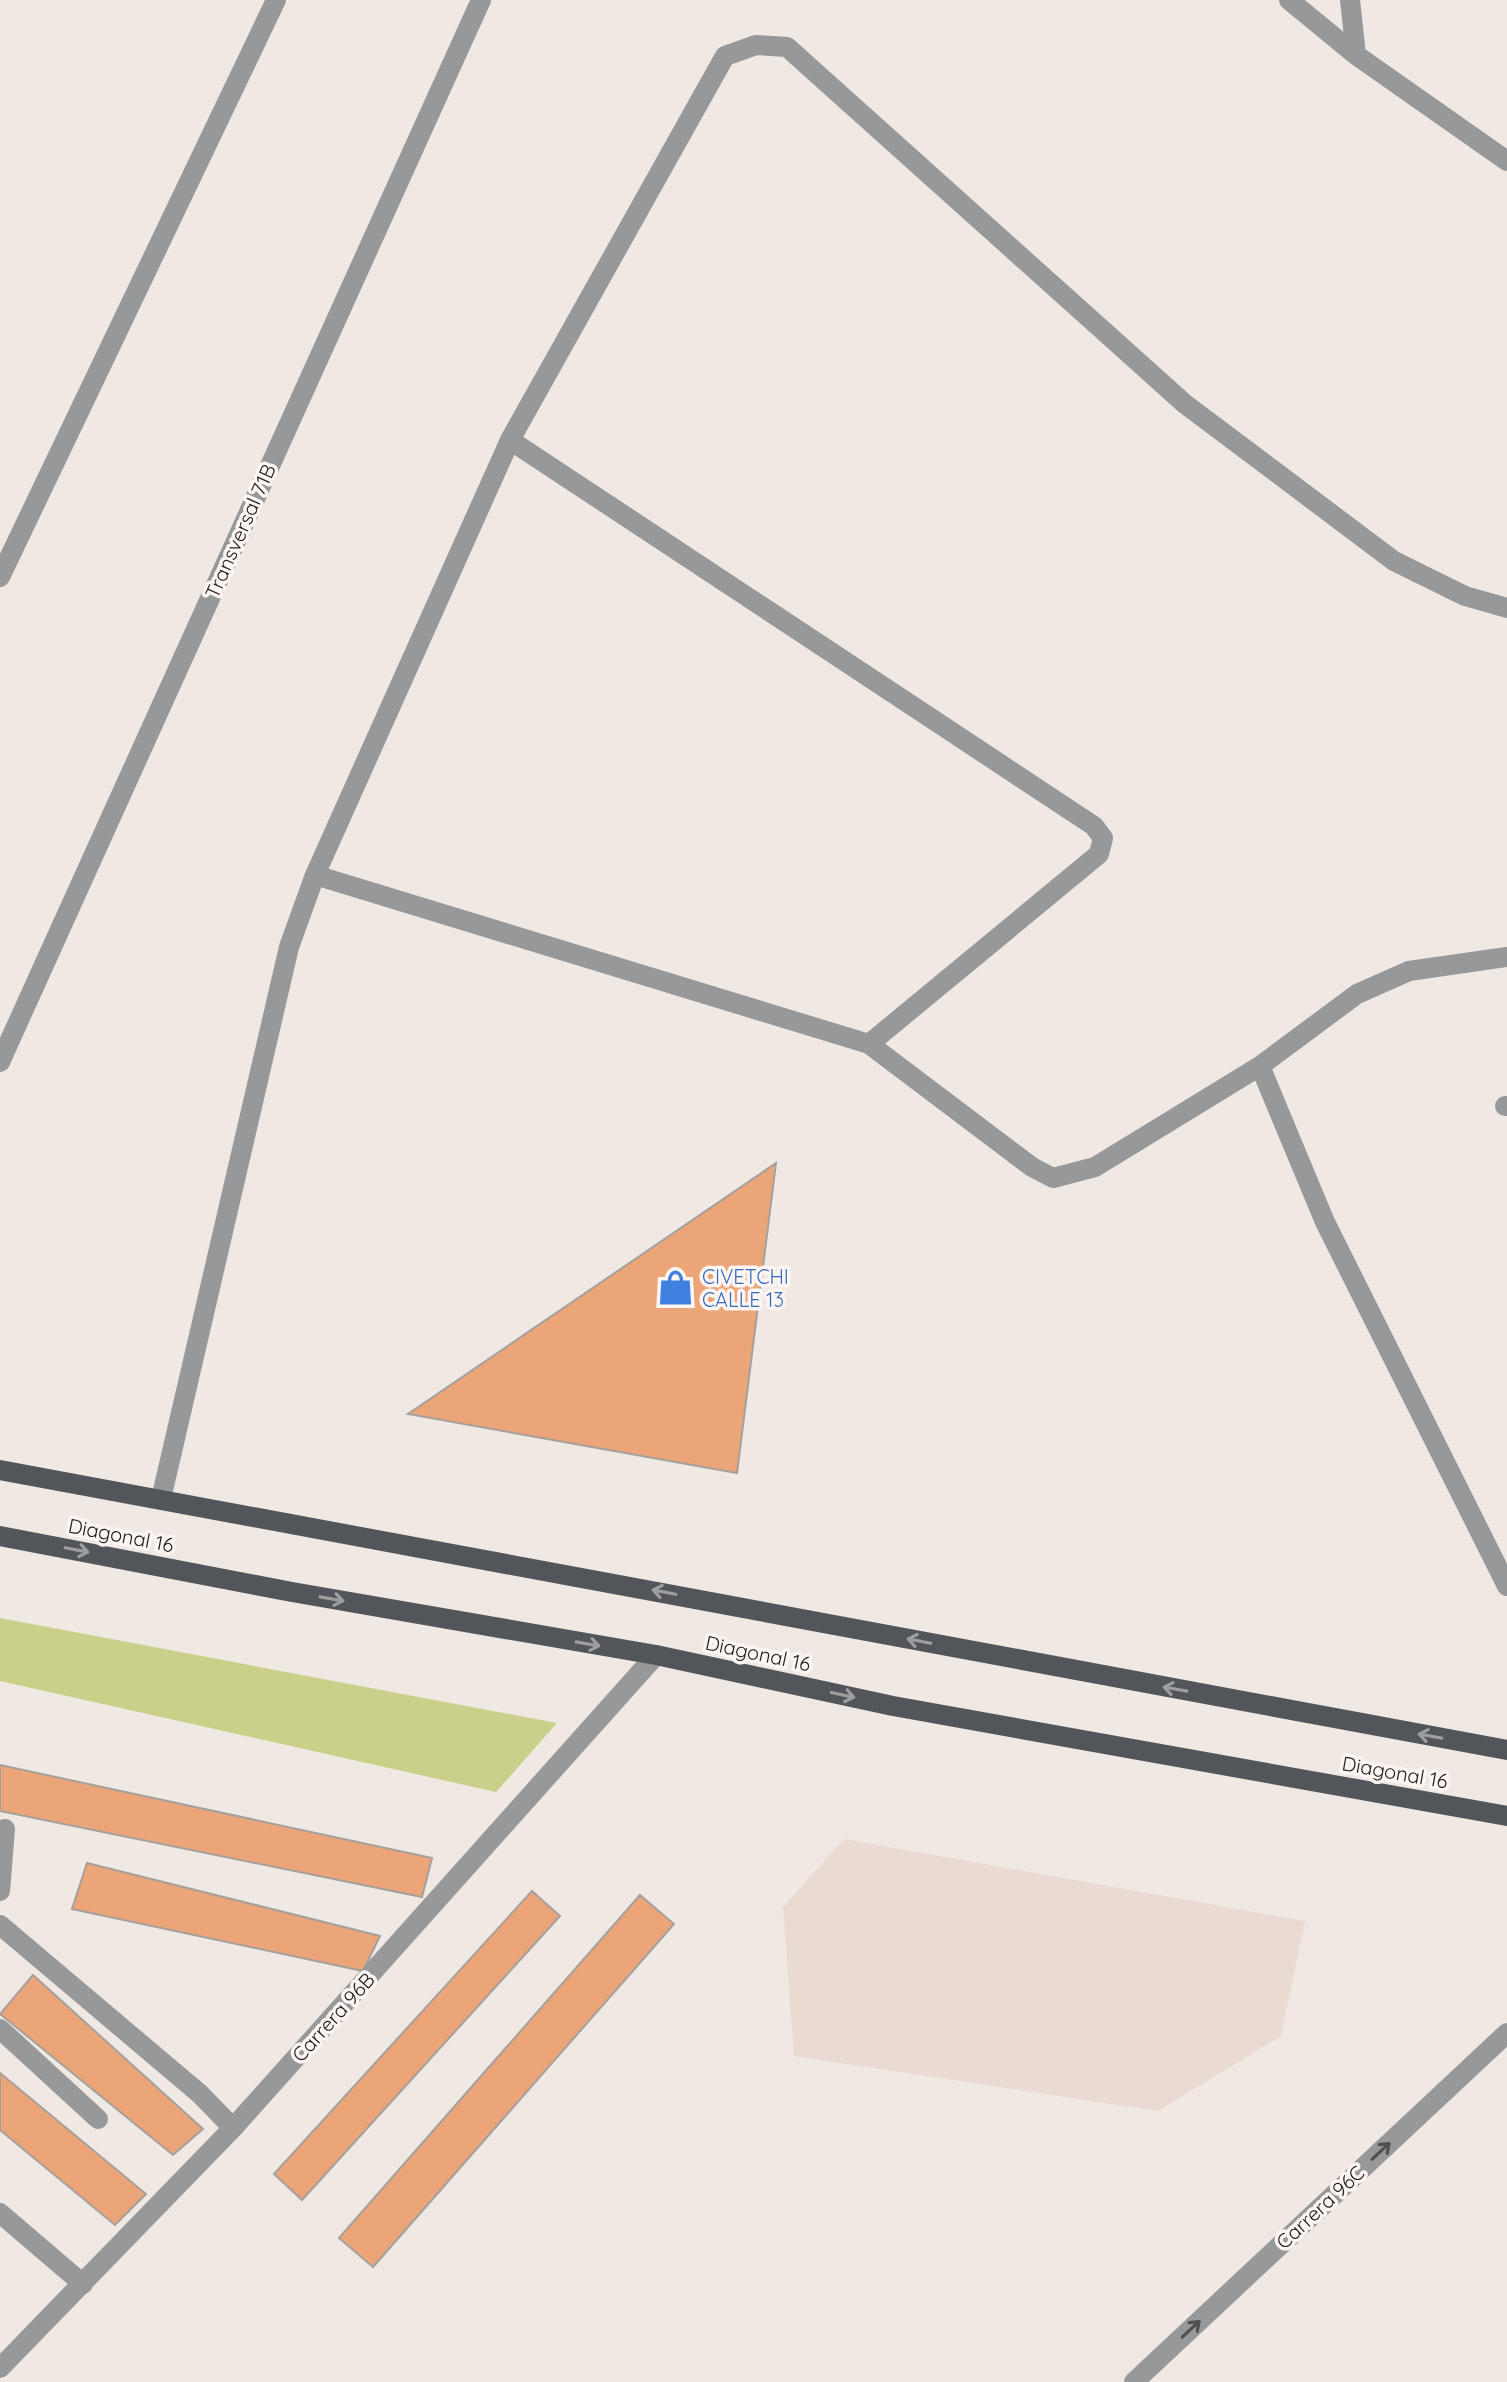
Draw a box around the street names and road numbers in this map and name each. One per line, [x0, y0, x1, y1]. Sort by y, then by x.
street label: Transversal 71B [199, 460, 281, 602]
street label: Diagonal 16 [66, 1513, 176, 1558]
street label: Diagonal 16 [703, 1630, 813, 1676]
street label: Diagonal 16 [1340, 1750, 1450, 1794]
street label: Carrera 96B [286, 1967, 380, 2067]
street label: Carrera 96C [1271, 2160, 1369, 2254]

